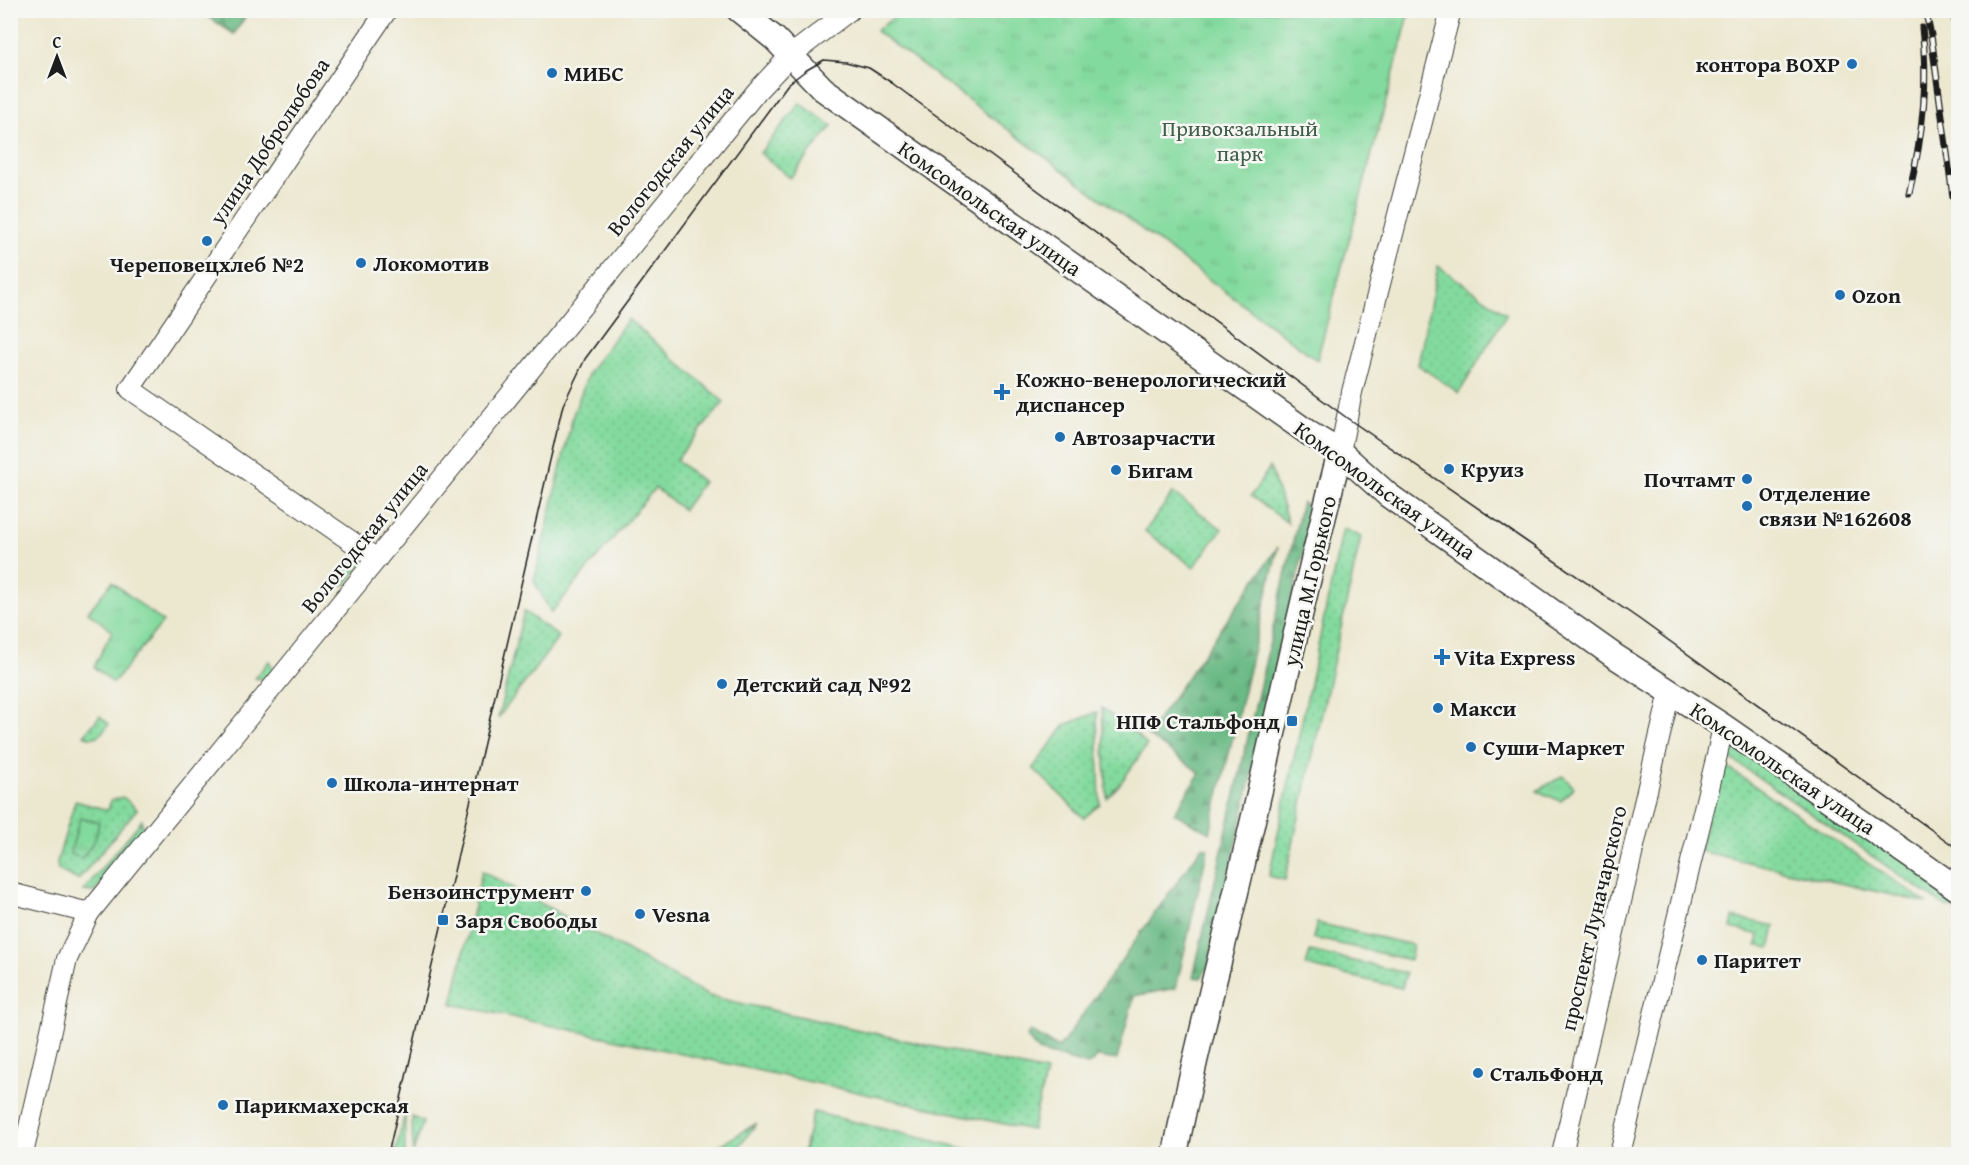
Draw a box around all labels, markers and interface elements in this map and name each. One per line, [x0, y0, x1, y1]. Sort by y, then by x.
north arrow [27, 27, 87, 87]
text: С [52, 30, 62, 54]
place label: контора ВОХР [1696, 48, 1840, 80]
street label: улица Добролюбова [200, 51, 337, 232]
place label: МИБС [564, 57, 624, 89]
marker: контора ВОХР [1845, 57, 1859, 71]
marker: МИБС [545, 66, 559, 80]
street label: Вологодская улица [599, 77, 741, 243]
park label: Привокзальный парк [1162, 112, 1318, 169]
street label: Комсомольская улица [892, 132, 1089, 284]
marker: Череповецхлеб №2 [200, 234, 214, 248]
place label: Локомотив [373, 247, 489, 279]
place label: Череповецхлеб №2 [110, 248, 304, 280]
marker: Локомотив [354, 256, 368, 270]
place label: Ozon [1852, 279, 1901, 311]
marker: Ozon [1833, 288, 1847, 302]
place label: Кожно-венерологический диспансер [1016, 363, 1287, 420]
marker: Кожно-венерологический диспансер [993, 383, 1011, 401]
street label: Комсомольская улица [1287, 413, 1483, 567]
place label: Автозарчасти [1072, 421, 1215, 453]
marker: Автозарчасти [1053, 430, 1067, 444]
place label: Круиз [1461, 453, 1524, 485]
street label: Вологодская улица [293, 454, 435, 620]
place label: Бигам [1128, 454, 1193, 486]
marker: Круиз [1442, 462, 1456, 476]
marker: Бигам [1109, 463, 1123, 477]
place label: Почтамт [1644, 463, 1735, 495]
marker: Почтамт [1740, 472, 1754, 486]
place label: Отделение связи №162608 [1759, 477, 1912, 534]
street label: улица М.Горького [1274, 493, 1344, 670]
marker: Отделение связи №162608 [1740, 499, 1754, 513]
place label: Vita Express [1454, 641, 1575, 673]
marker: Vita Express [1435, 650, 1449, 664]
place label: Детский сад №92 [733, 668, 911, 700]
marker: Детский сад №92 [715, 677, 729, 691]
place label: Макси [1450, 692, 1517, 724]
street label: Комсомольская улица [1684, 694, 1883, 843]
marker: Макси [1431, 701, 1445, 715]
place label: НПФ Стальфонд [1116, 705, 1281, 737]
marker: НПФ Стальфонд [1285, 714, 1299, 728]
place label: Суши-Маркет [1483, 731, 1624, 763]
marker: Суши-Маркет [1464, 740, 1478, 754]
place label: Школа-интернат [344, 767, 519, 799]
marker: Школа-интернат [325, 776, 339, 790]
street label: проспект Луначарского [1551, 802, 1635, 1034]
place label: Бензоинструмент [388, 875, 574, 907]
marker: Бензоинструмент [579, 884, 593, 898]
place label: Vesna [652, 898, 711, 930]
place label: Заря Свободы [455, 904, 598, 936]
marker: Vesna [633, 907, 647, 921]
marker: Заря Свободы [436, 913, 450, 927]
place label: Паритет [1714, 944, 1801, 976]
marker: Паритет [1695, 953, 1709, 967]
place label: СтальФонд [1490, 1057, 1604, 1089]
marker: СтальФонд [1471, 1066, 1485, 1080]
place label: Парикмахерская [235, 1089, 409, 1121]
marker: Парикмахерская [216, 1098, 230, 1112]

